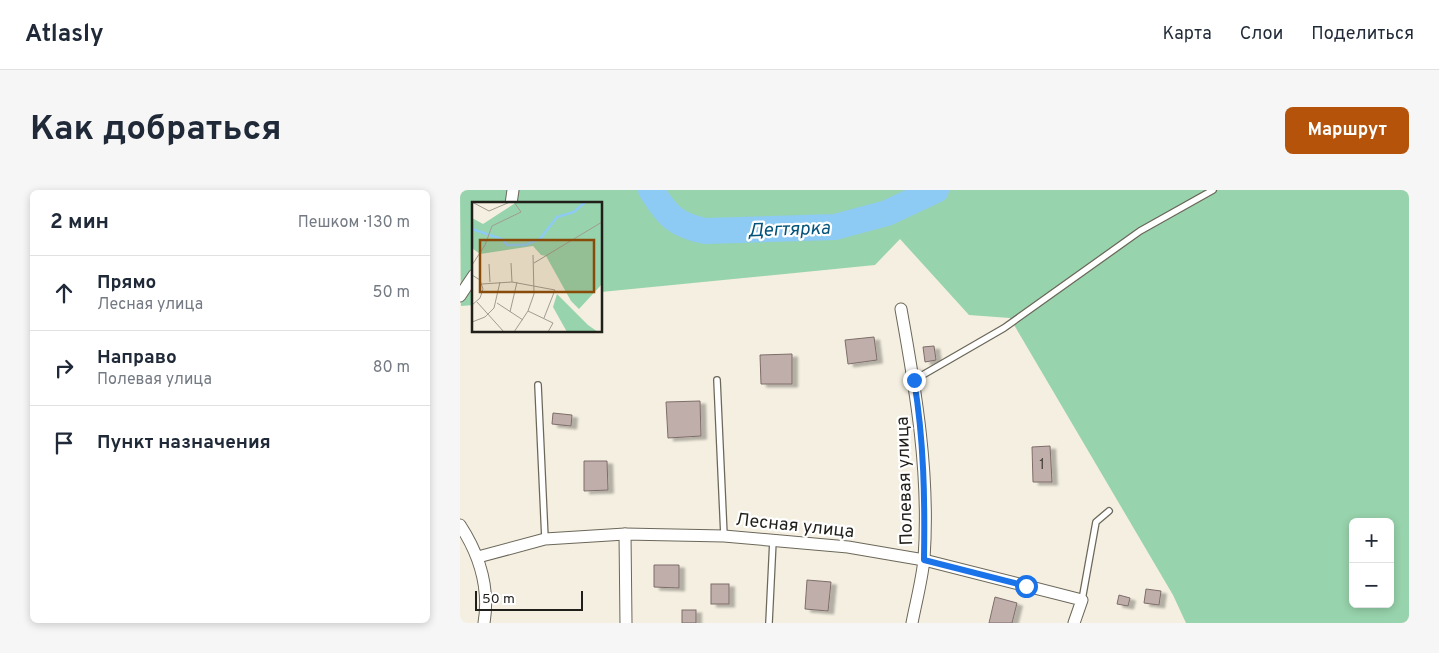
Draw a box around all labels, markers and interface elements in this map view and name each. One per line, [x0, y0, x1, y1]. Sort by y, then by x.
text: Atlasly [25, 20, 104, 50]
text: Карта [1162, 23, 1212, 46]
text: Слои [1240, 23, 1283, 46]
text: Поделиться [1311, 23, 1414, 46]
button: Маршрут [1285, 107, 1409, 154]
text: Как добраться [30, 108, 282, 152]
inset map [472, 202, 602, 332]
text: 2 мин [50, 209, 109, 236]
text: Пешком · 130 m [298, 213, 410, 233]
water label: Дегтярка [748, 217, 831, 243]
text: Прямо [97, 271, 156, 295]
icon: ahead [50, 279, 78, 307]
text: 50 m [373, 283, 410, 303]
text: Лесная улица [97, 295, 203, 315]
text: Направо [97, 346, 177, 370]
icon: right [50, 354, 78, 382]
text: 80 m [373, 358, 410, 378]
route end [903, 369, 926, 392]
text: Полевая улица [97, 370, 212, 390]
street label: Полевая улица [892, 416, 919, 546]
icon: arrive [50, 429, 78, 457]
text: Пункт назначения [97, 431, 271, 455]
house number: 1 [1039, 456, 1045, 475]
street label: Лесная улица [734, 509, 855, 544]
map controls [1349, 518, 1394, 608]
button: + [1349, 518, 1394, 563]
button: − [1349, 563, 1394, 608]
route start [1015, 575, 1038, 598]
scale bar [475, 588, 582, 611]
text: 50 m [482, 591, 515, 608]

